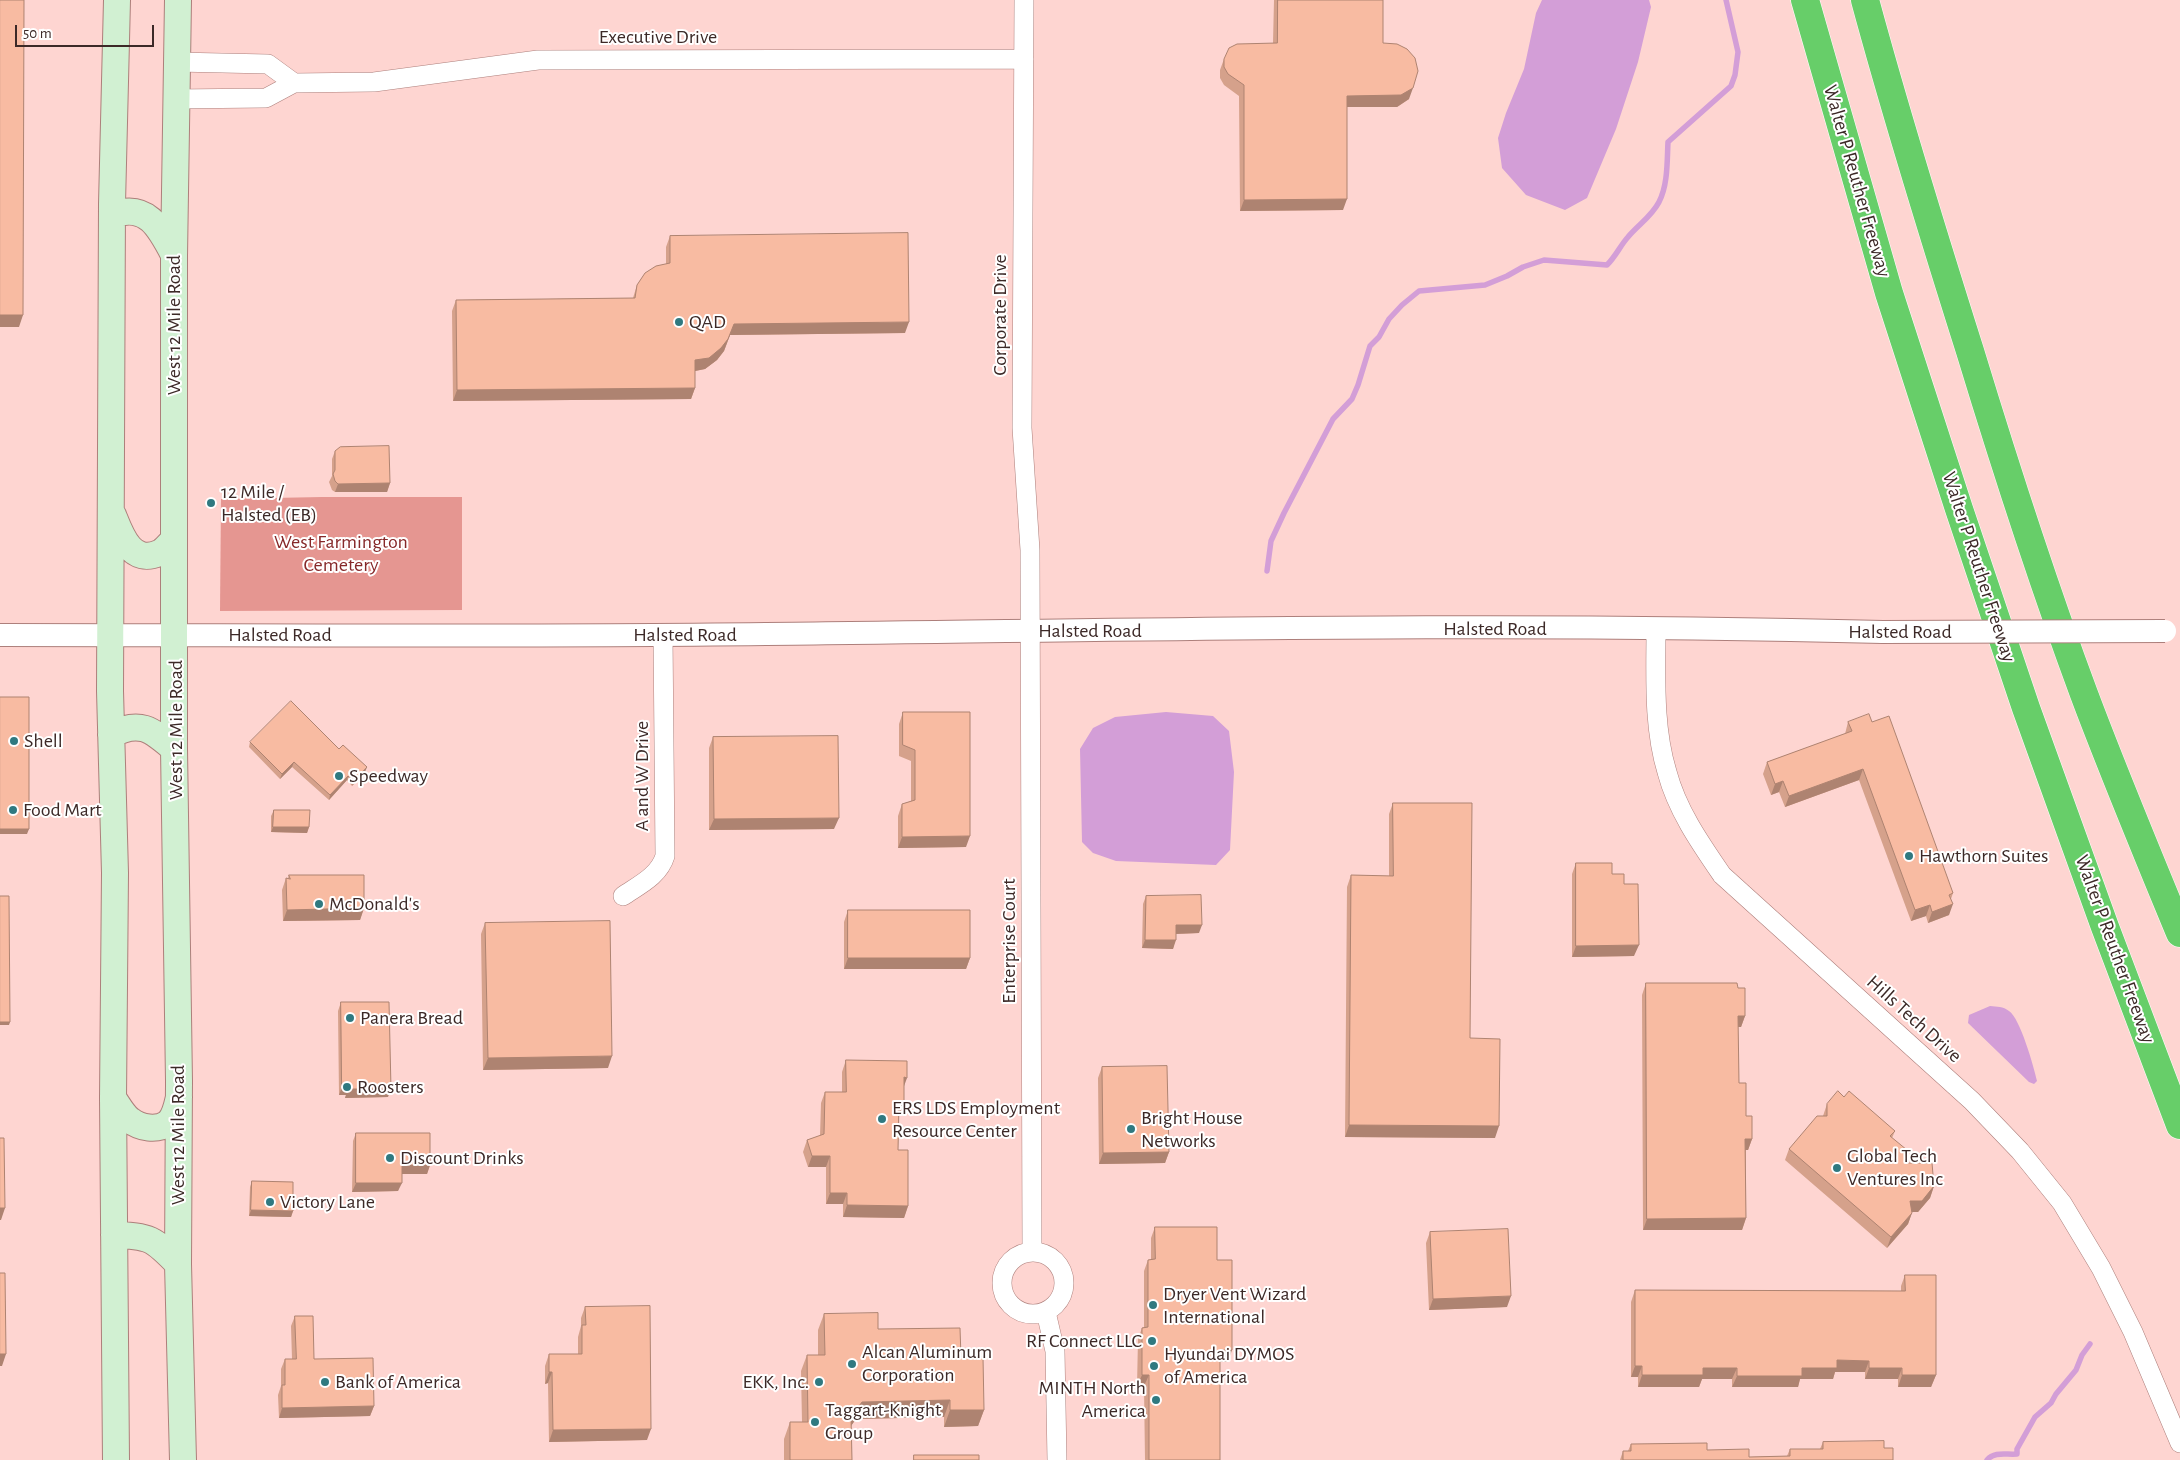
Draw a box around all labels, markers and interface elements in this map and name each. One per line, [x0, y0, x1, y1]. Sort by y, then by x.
scale bar [18, 15, 156, 47]
street label: Executive Drive [599, 25, 717, 49]
text: 50 m [23, 26, 52, 41]
street label: Walter P Reuther Freeway [1818, 82, 1896, 280]
street label: Corporate Drive [988, 254, 1012, 376]
street label: West 12 Mile Road [162, 255, 186, 395]
place label: QAD [689, 310, 726, 334]
marker: QAD [673, 316, 685, 328]
street label: Walter P Reuther Freeway [1937, 469, 2021, 665]
place label: 12 Mile / Halsted (EB) [221, 480, 317, 527]
marker: 12 Mile / Halsted (EB) [205, 497, 217, 509]
park label: West Farmington Cemetery [274, 530, 408, 577]
street label: Halsted Road [1443, 617, 1547, 641]
street label: Halsted Road [1038, 619, 1142, 643]
street label: Halsted Road [1848, 620, 1952, 644]
street label: Halsted Road [228, 623, 332, 647]
street label: Halsted Road [633, 623, 737, 647]
street label: West 12 Mile Road [164, 660, 188, 800]
street label: A and W Drive [630, 721, 654, 831]
place label: Shell [24, 729, 63, 753]
marker: Shell [8, 735, 20, 747]
place label: Speedway [349, 764, 428, 788]
marker: Speedway [333, 770, 345, 782]
place label: Food Mart [23, 798, 102, 822]
marker: Food Mart [7, 804, 19, 816]
place label: Hawthorn Suites [1919, 844, 2048, 868]
marker: Hawthorn Suites [1903, 850, 1915, 862]
street label: Walter P Reuther Freeway [2070, 851, 2160, 1047]
street label: Enterprise Court [997, 878, 1021, 1004]
place label: McDonald's [329, 892, 420, 916]
marker: McDonald's [313, 898, 325, 910]
street label: Hills Tech Drive [1861, 970, 1967, 1068]
place label: Panera Bread [360, 1006, 463, 1030]
marker: Panera Bread [344, 1012, 356, 1024]
street label: West 12 Mile Road [166, 1065, 190, 1205]
place label: Roosters [357, 1075, 424, 1099]
marker: Roosters [341, 1081, 353, 1093]
place label: ERS LDS Employment Resource Center [892, 1096, 1060, 1143]
place label: Bright House Networks [1141, 1106, 1243, 1153]
marker: ERS LDS Employment Resource Center [876, 1113, 888, 1125]
marker: Bright House Networks [1125, 1123, 1137, 1135]
place label: Global Tech Ventures Inc [1847, 1144, 1943, 1191]
place label: Discount Drinks [400, 1146, 524, 1170]
marker: Discount Drinks [384, 1152, 396, 1164]
marker: Global Tech Ventures Inc [1831, 1162, 1843, 1174]
place label: Victory Lane [280, 1190, 375, 1214]
marker: Victory Lane [264, 1196, 276, 1208]
place label: Dryer Vent Wizard International [1163, 1282, 1306, 1329]
marker: Dryer Vent Wizard International [1147, 1299, 1159, 1311]
place label: RF Connect LLC [1026, 1329, 1142, 1353]
marker: RF Connect LLC [1146, 1335, 1158, 1347]
place label: Alcan Aluminum Corporation [862, 1340, 992, 1387]
place label: Hyundai DYMOS of America [1164, 1342, 1294, 1389]
marker: Alcan Aluminum Corporation [846, 1358, 858, 1370]
marker: Hyundai DYMOS of America [1148, 1360, 1160, 1372]
place label: Bank of America [335, 1370, 461, 1394]
place label: EKK, Inc. [742, 1370, 809, 1394]
marker: Bank of America [319, 1376, 331, 1388]
marker: EKK, Inc. [813, 1376, 825, 1388]
place label: MINTH North America [1039, 1376, 1146, 1423]
marker: MINTH North America [1150, 1394, 1162, 1406]
place label: Taggart-Knight Group [825, 1398, 941, 1445]
marker: Taggart-Knight Group [809, 1416, 821, 1428]

